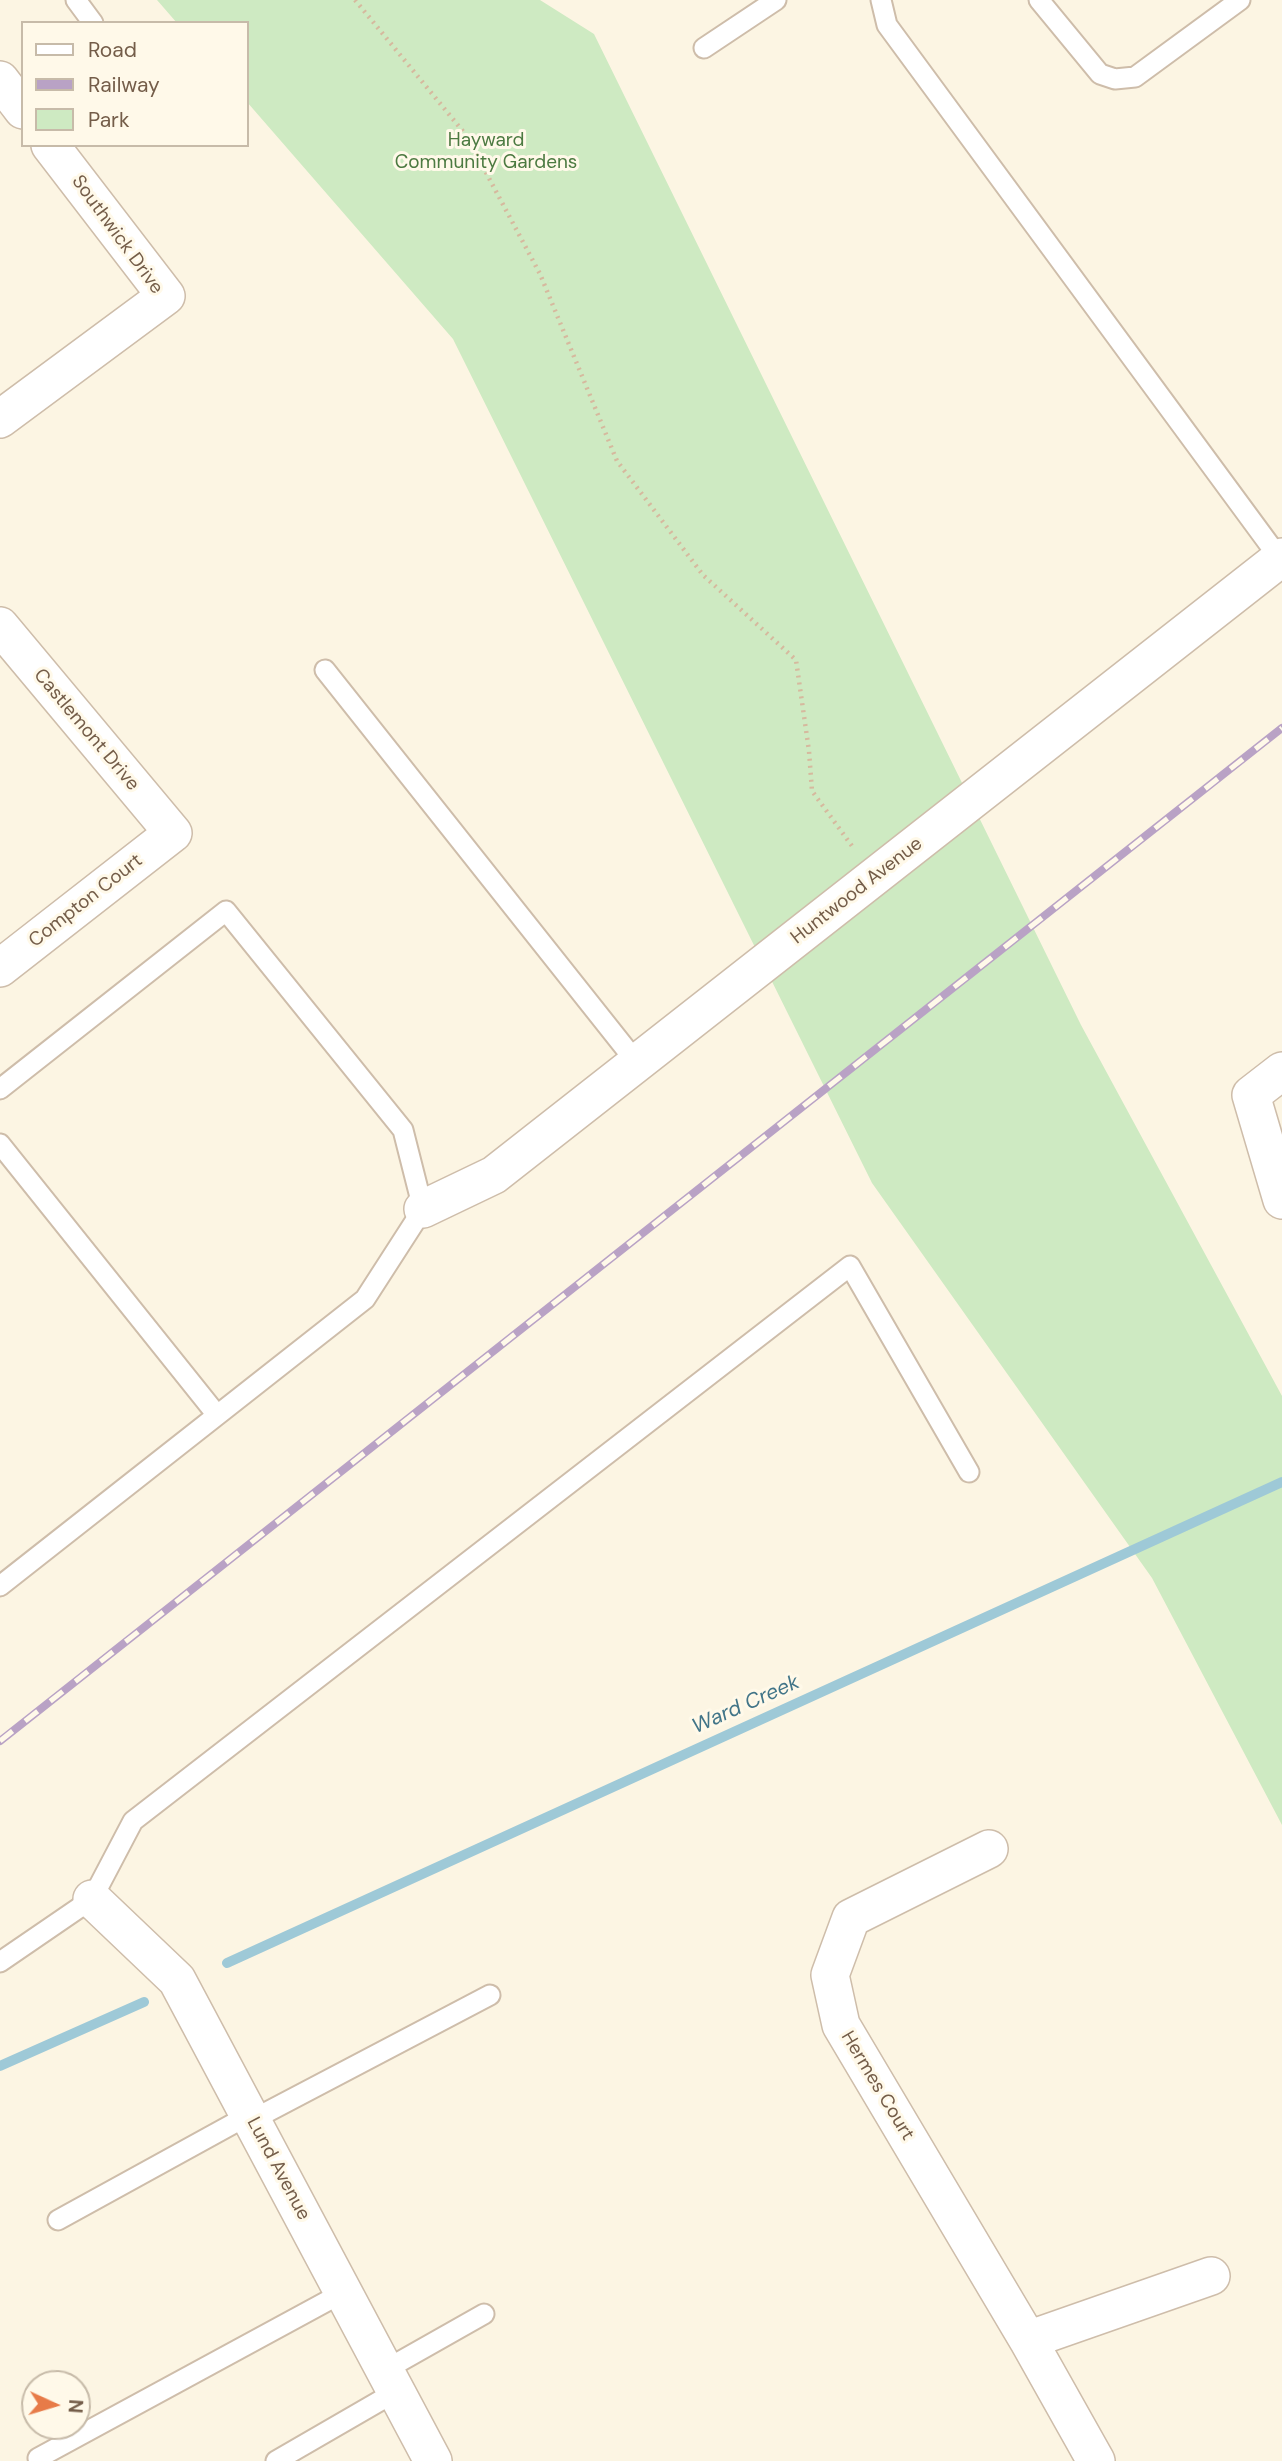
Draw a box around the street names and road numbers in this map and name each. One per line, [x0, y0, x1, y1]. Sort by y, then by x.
street label: Southwick Drive [66, 171, 168, 299]
street label: Castlemont Drive [28, 664, 144, 796]
street label: Huntwood Avenue [787, 833, 927, 949]
street label: Compton Court [25, 850, 147, 952]
street label: Hermes Court [835, 2027, 919, 2145]
street label: Lund Avenue [241, 2114, 315, 2224]

